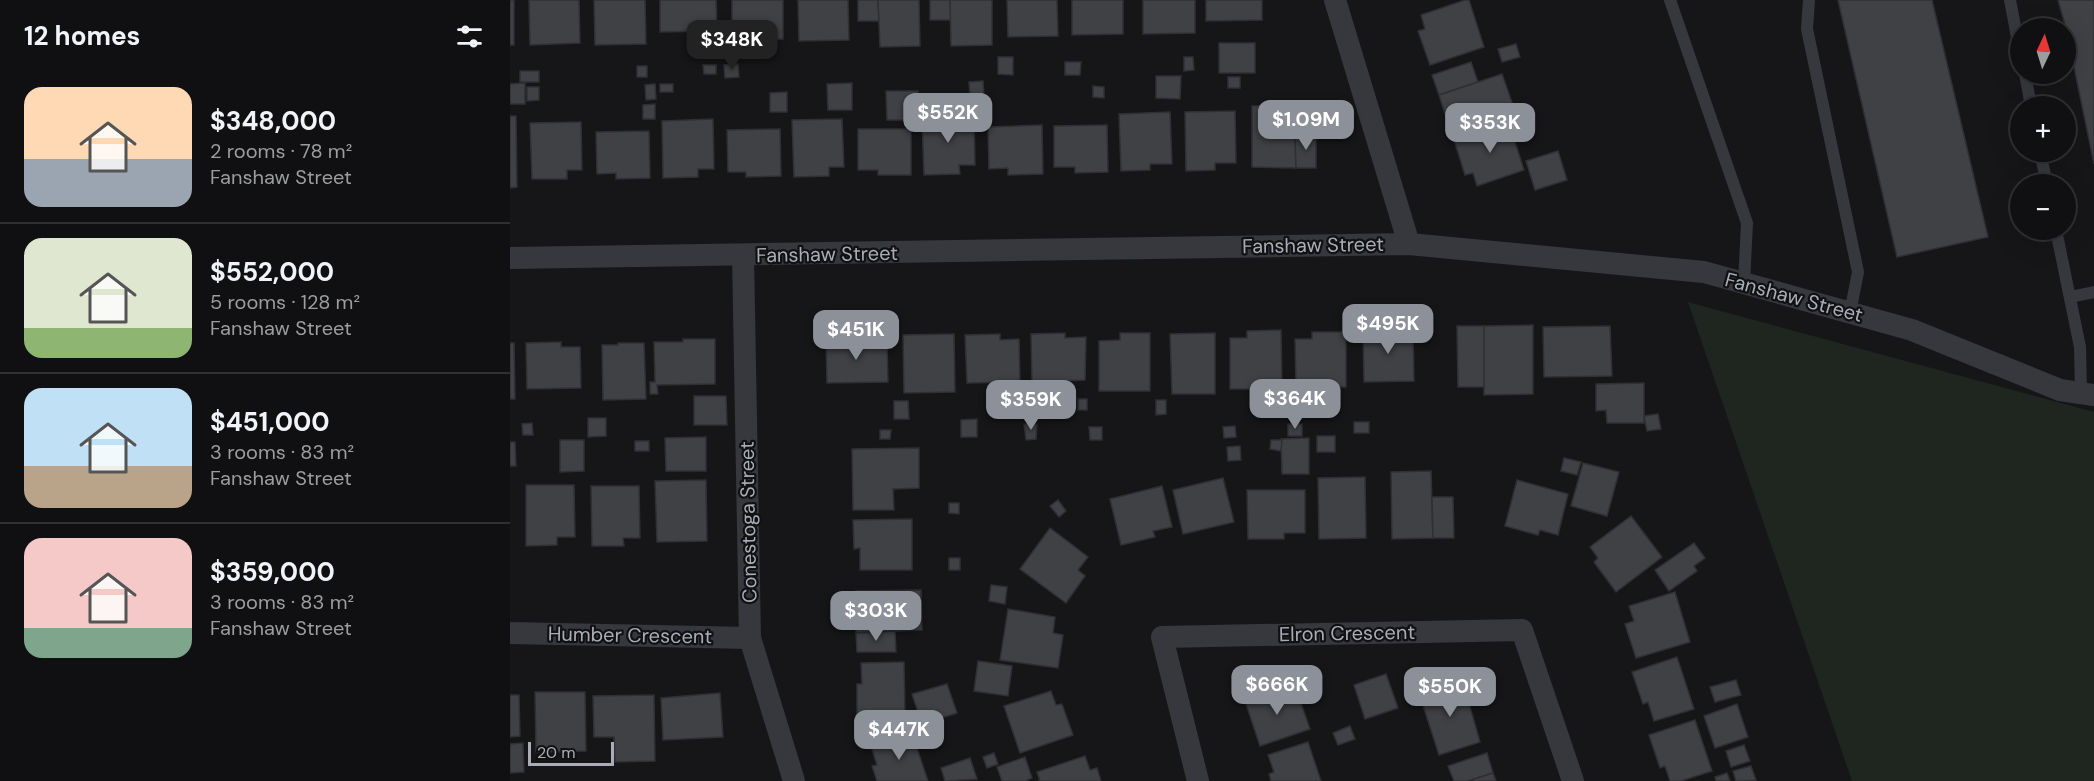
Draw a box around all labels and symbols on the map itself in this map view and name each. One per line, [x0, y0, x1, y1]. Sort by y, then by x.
north arrow [2010, 18, 2076, 84]
pin: $348K [690, 20, 774, 71]
pin: $552K [906, 93, 990, 144]
pin: $1.09M [1257, 100, 1355, 151]
pin: $353K [1448, 103, 1532, 154]
street label: Fanshaw Street [1242, 231, 1384, 259]
street label: Fanshaw Street [756, 240, 898, 268]
street label: Fanshaw Street [1722, 266, 1866, 328]
pin: $495K [1346, 304, 1430, 355]
pin: $451K [814, 310, 898, 361]
pin: $364K [1253, 379, 1337, 430]
pin: $359K [989, 380, 1073, 431]
street label: Conestoga Street [734, 441, 762, 603]
pin: $303K [834, 591, 918, 642]
street label: Elron Crescent [1279, 619, 1416, 647]
street label: Humber Crescent [548, 621, 713, 649]
pin: $666K [1235, 665, 1319, 716]
pin: $550K [1408, 667, 1492, 718]
pin: $447K [857, 710, 941, 761]
scale bar [528, 739, 614, 766]

